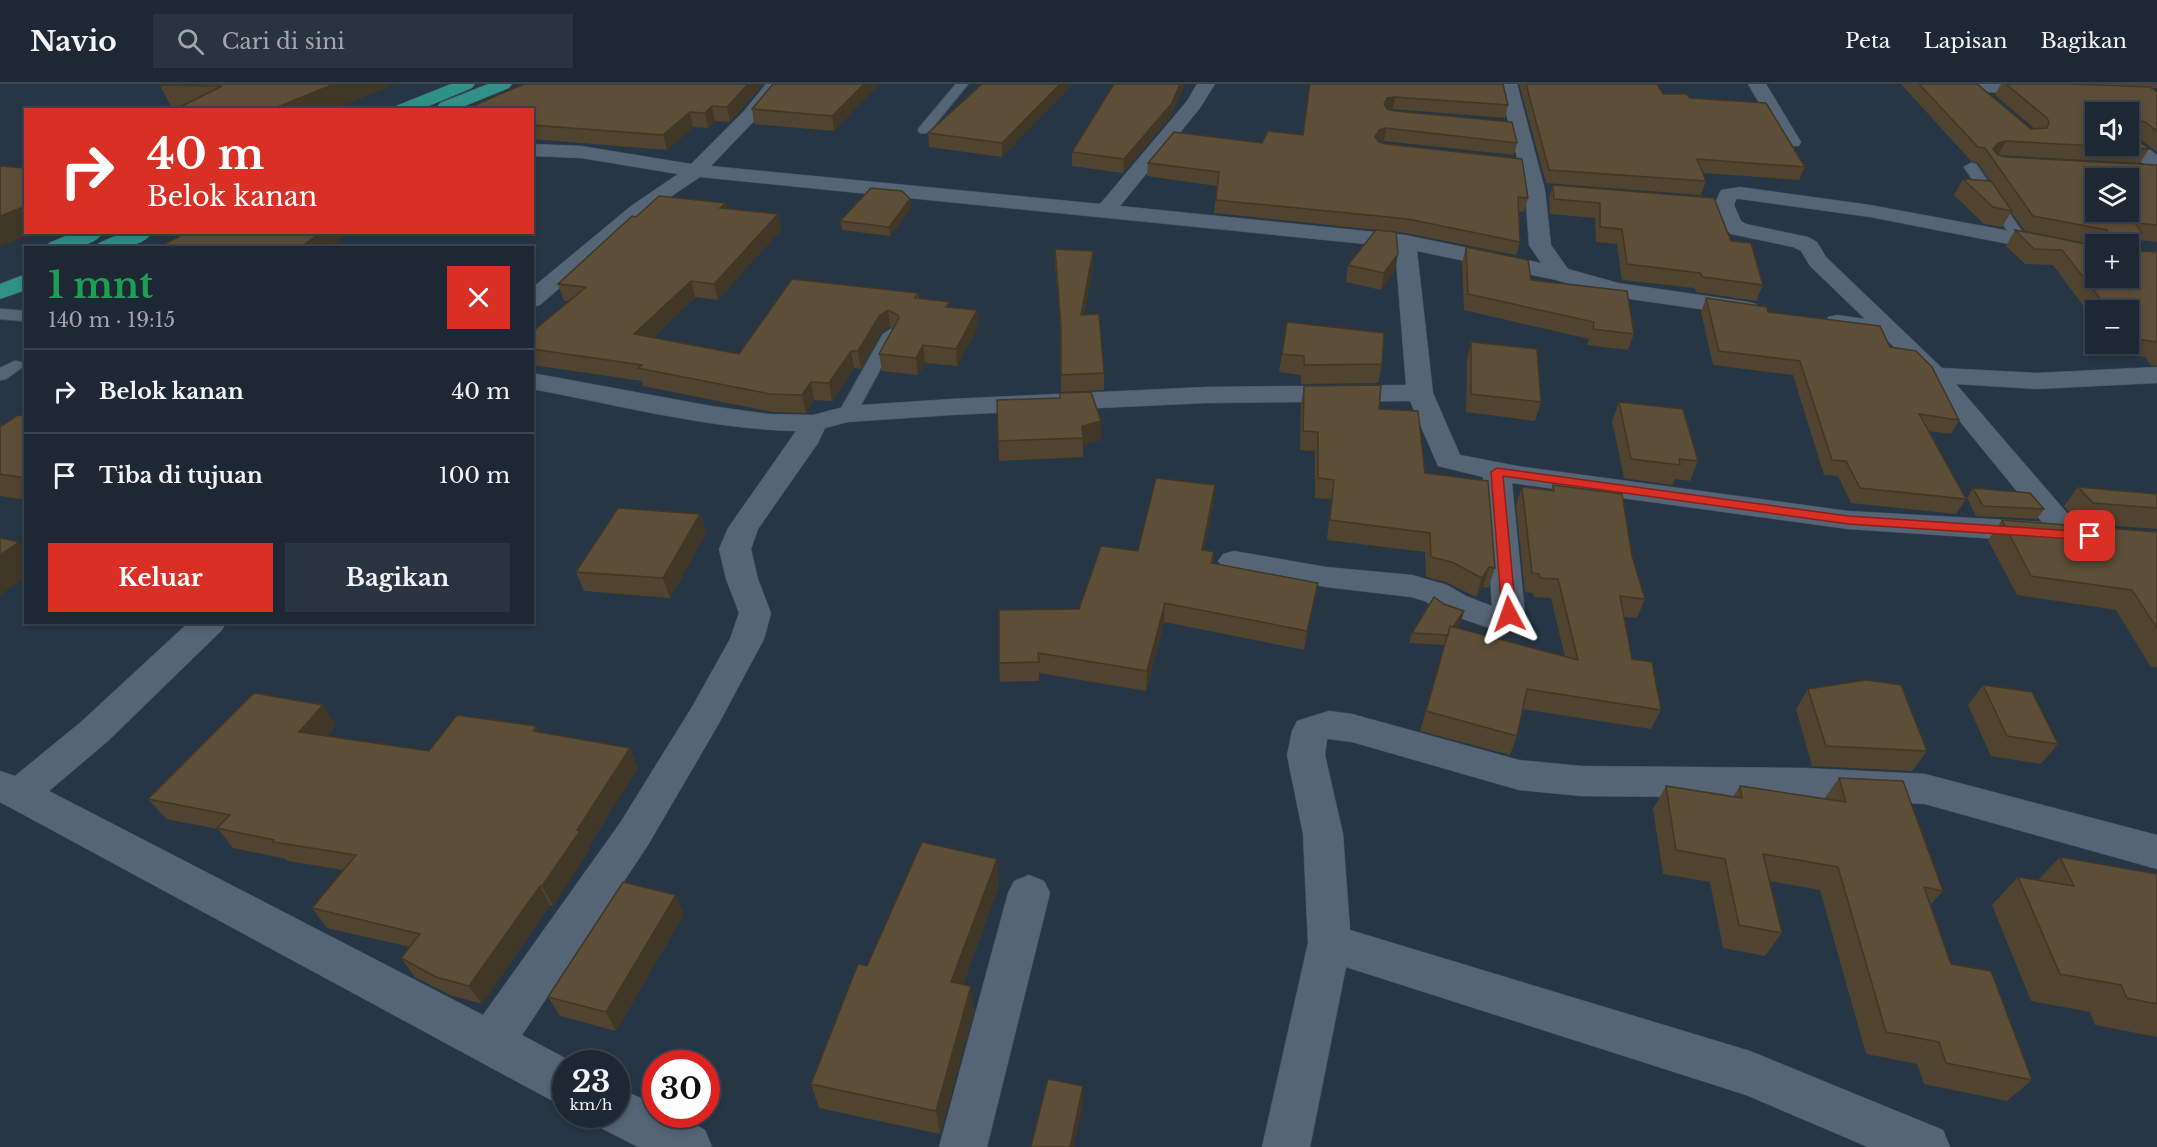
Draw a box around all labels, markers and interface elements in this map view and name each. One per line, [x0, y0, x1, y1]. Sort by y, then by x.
search box [153, 14, 573, 68]
text: Navio [30, 24, 117, 59]
icon: search [174, 25, 207, 58]
text: Cari di sini [222, 28, 345, 55]
text: Peta [1845, 28, 1891, 54]
text: Lapisan [1924, 28, 2007, 54]
text: Bagikan [2040, 28, 2127, 54]
map controls [2085, 102, 2139, 354]
button: sound [2085, 102, 2139, 156]
text: 40 m [147, 128, 264, 180]
icon: right [48, 132, 126, 210]
button: layers [2085, 168, 2139, 222]
text: Belok kanan [147, 180, 317, 213]
button: + [2085, 234, 2139, 288]
text: 1 mnt [48, 263, 153, 308]
button: close [447, 266, 510, 329]
button: − [2085, 300, 2139, 354]
text: 140 m · 19:15 [48, 308, 175, 332]
icon: right [48, 375, 81, 408]
text: Belok kanan [99, 378, 244, 405]
text: 40 m [452, 378, 510, 405]
icon: arrive [48, 459, 81, 492]
text: Tiba di tujuan [99, 462, 263, 489]
text: 100 m [439, 462, 510, 489]
pin [2064, 510, 2115, 561]
icon: arrive [2073, 519, 2106, 552]
button: Keluar [48, 543, 273, 612]
button: Bagikan [285, 543, 510, 612]
position arrow [1477, 582, 1541, 646]
speed limit sign: 30 [642, 1050, 720, 1128]
text: 23 [572, 1063, 610, 1100]
text: km/h [570, 1095, 612, 1114]

